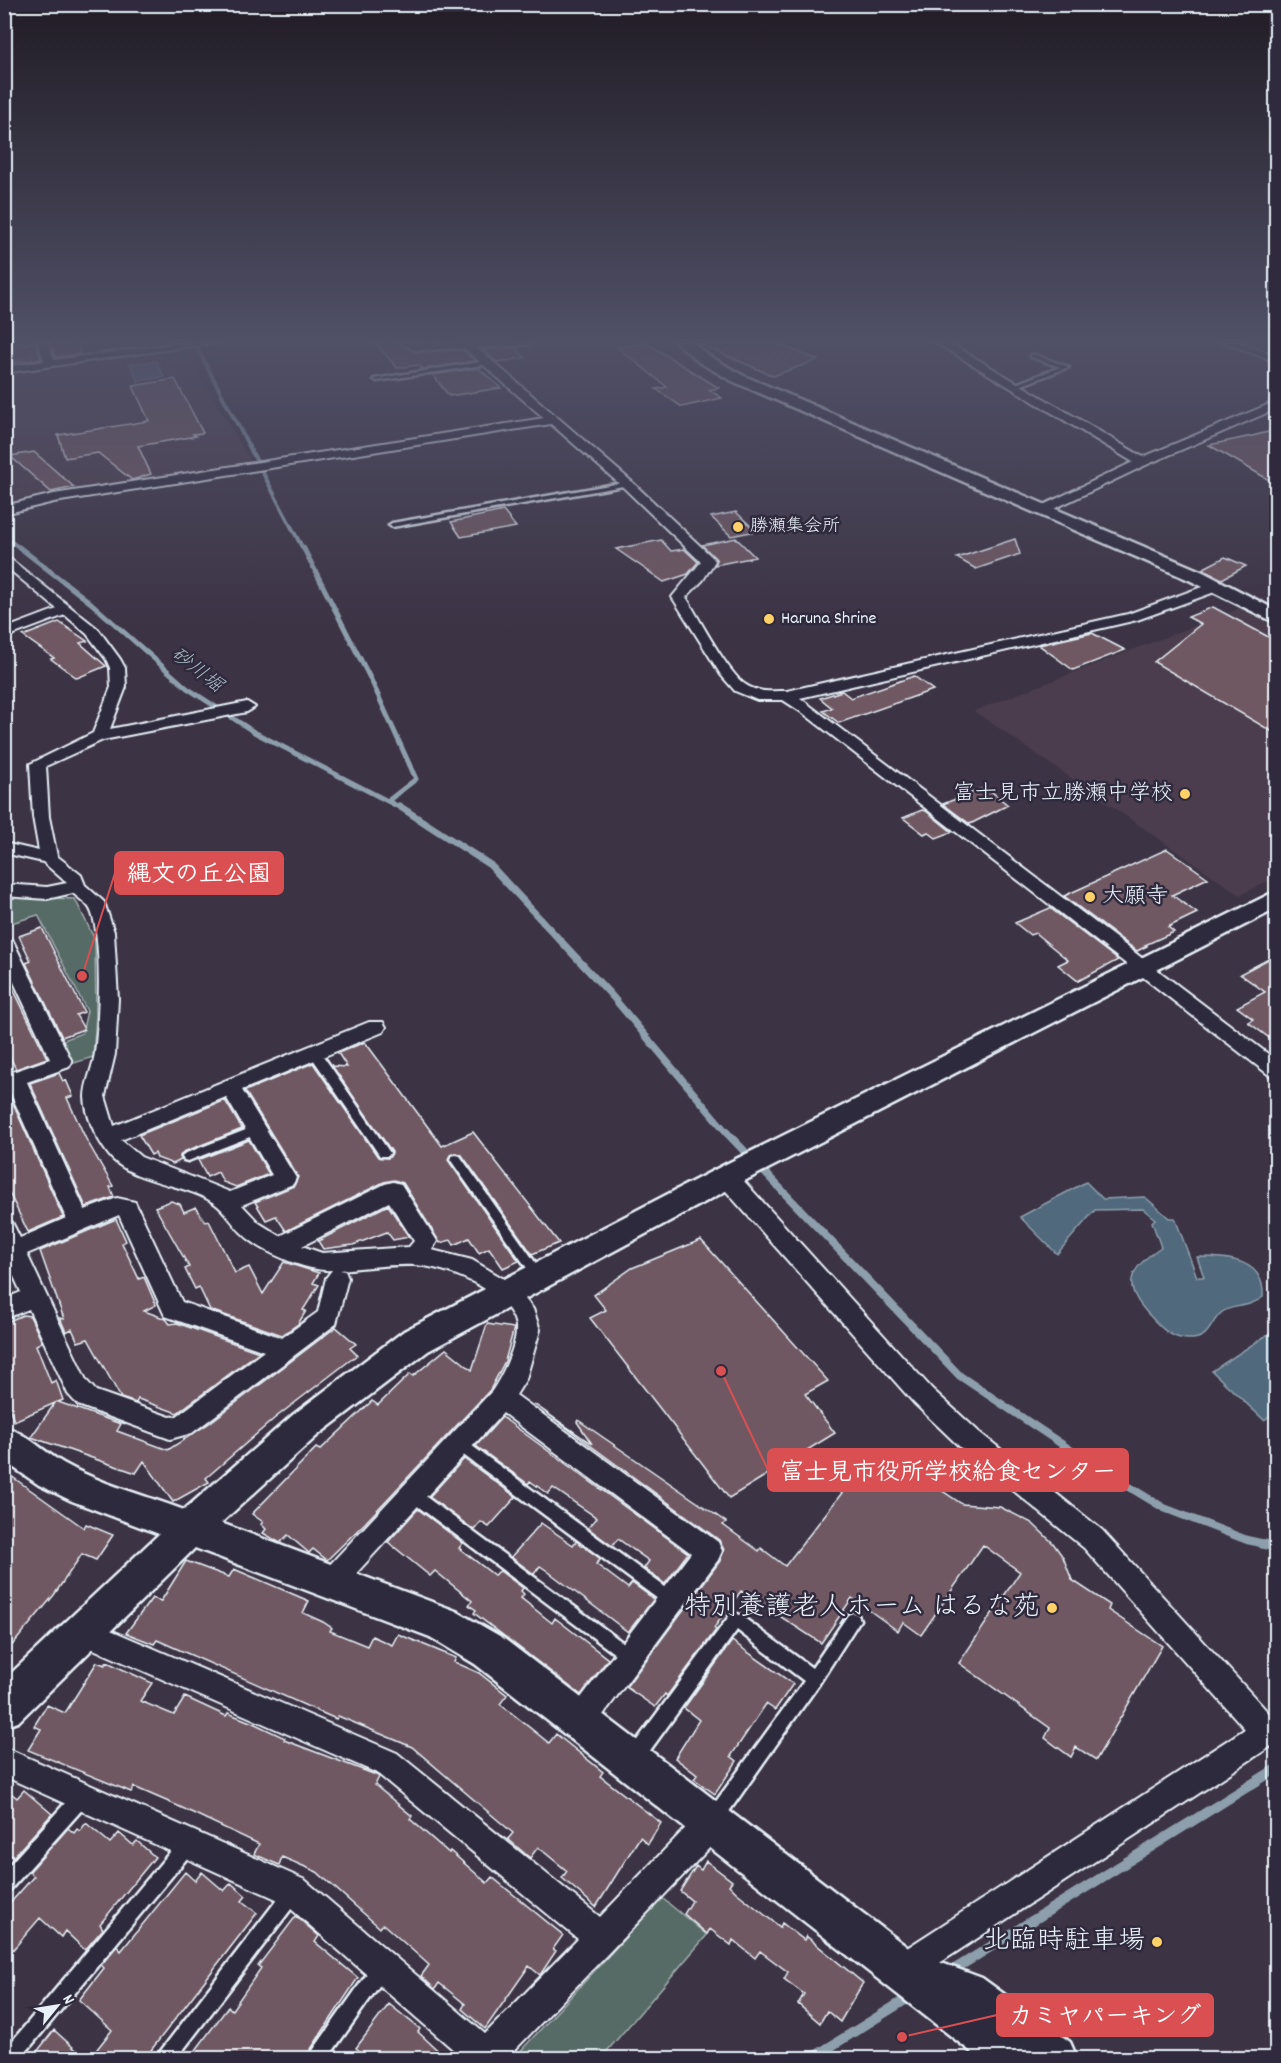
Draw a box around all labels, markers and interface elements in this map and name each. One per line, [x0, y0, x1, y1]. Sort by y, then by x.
place label: 勝瀬集会所 [750, 515, 840, 540]
marker: 勝瀬集会所 [731, 520, 745, 534]
place label: Haruna Shrine [781, 607, 876, 632]
marker: Haruna Shrine [762, 612, 776, 626]
water label: 砂川堀 [164, 641, 229, 701]
place label: 富士見市立勝瀬中学校 [953, 779, 1173, 810]
marker: 富士見市立勝瀬中学校 [1178, 787, 1192, 801]
callout: 縄文の丘公園 [115, 852, 283, 894]
text: 縄文の丘公園 [127, 859, 271, 893]
place label: 大願寺 [1102, 882, 1168, 913]
marker: 大願寺 [1083, 890, 1097, 904]
callout: 富士見市役所学校給食センター [768, 1449, 1128, 1491]
text: 富士見市役所学校給食センター [780, 1457, 1116, 1491]
place label: 特別養護老人ホーム はるな苑 [684, 1589, 1040, 1628]
marker: 特別養護老人ホーム はるな苑 [1045, 1601, 1059, 1615]
place label: 北臨時駐車場 [983, 1923, 1145, 1962]
marker: 北臨時駐車場 [1150, 1935, 1164, 1949]
north arrow [27, 1976, 87, 2036]
text: N [56, 1991, 80, 2009]
callout: カミヤパーキング [997, 1994, 1213, 2036]
text: カミヤパーキング [1009, 2001, 1201, 2035]

